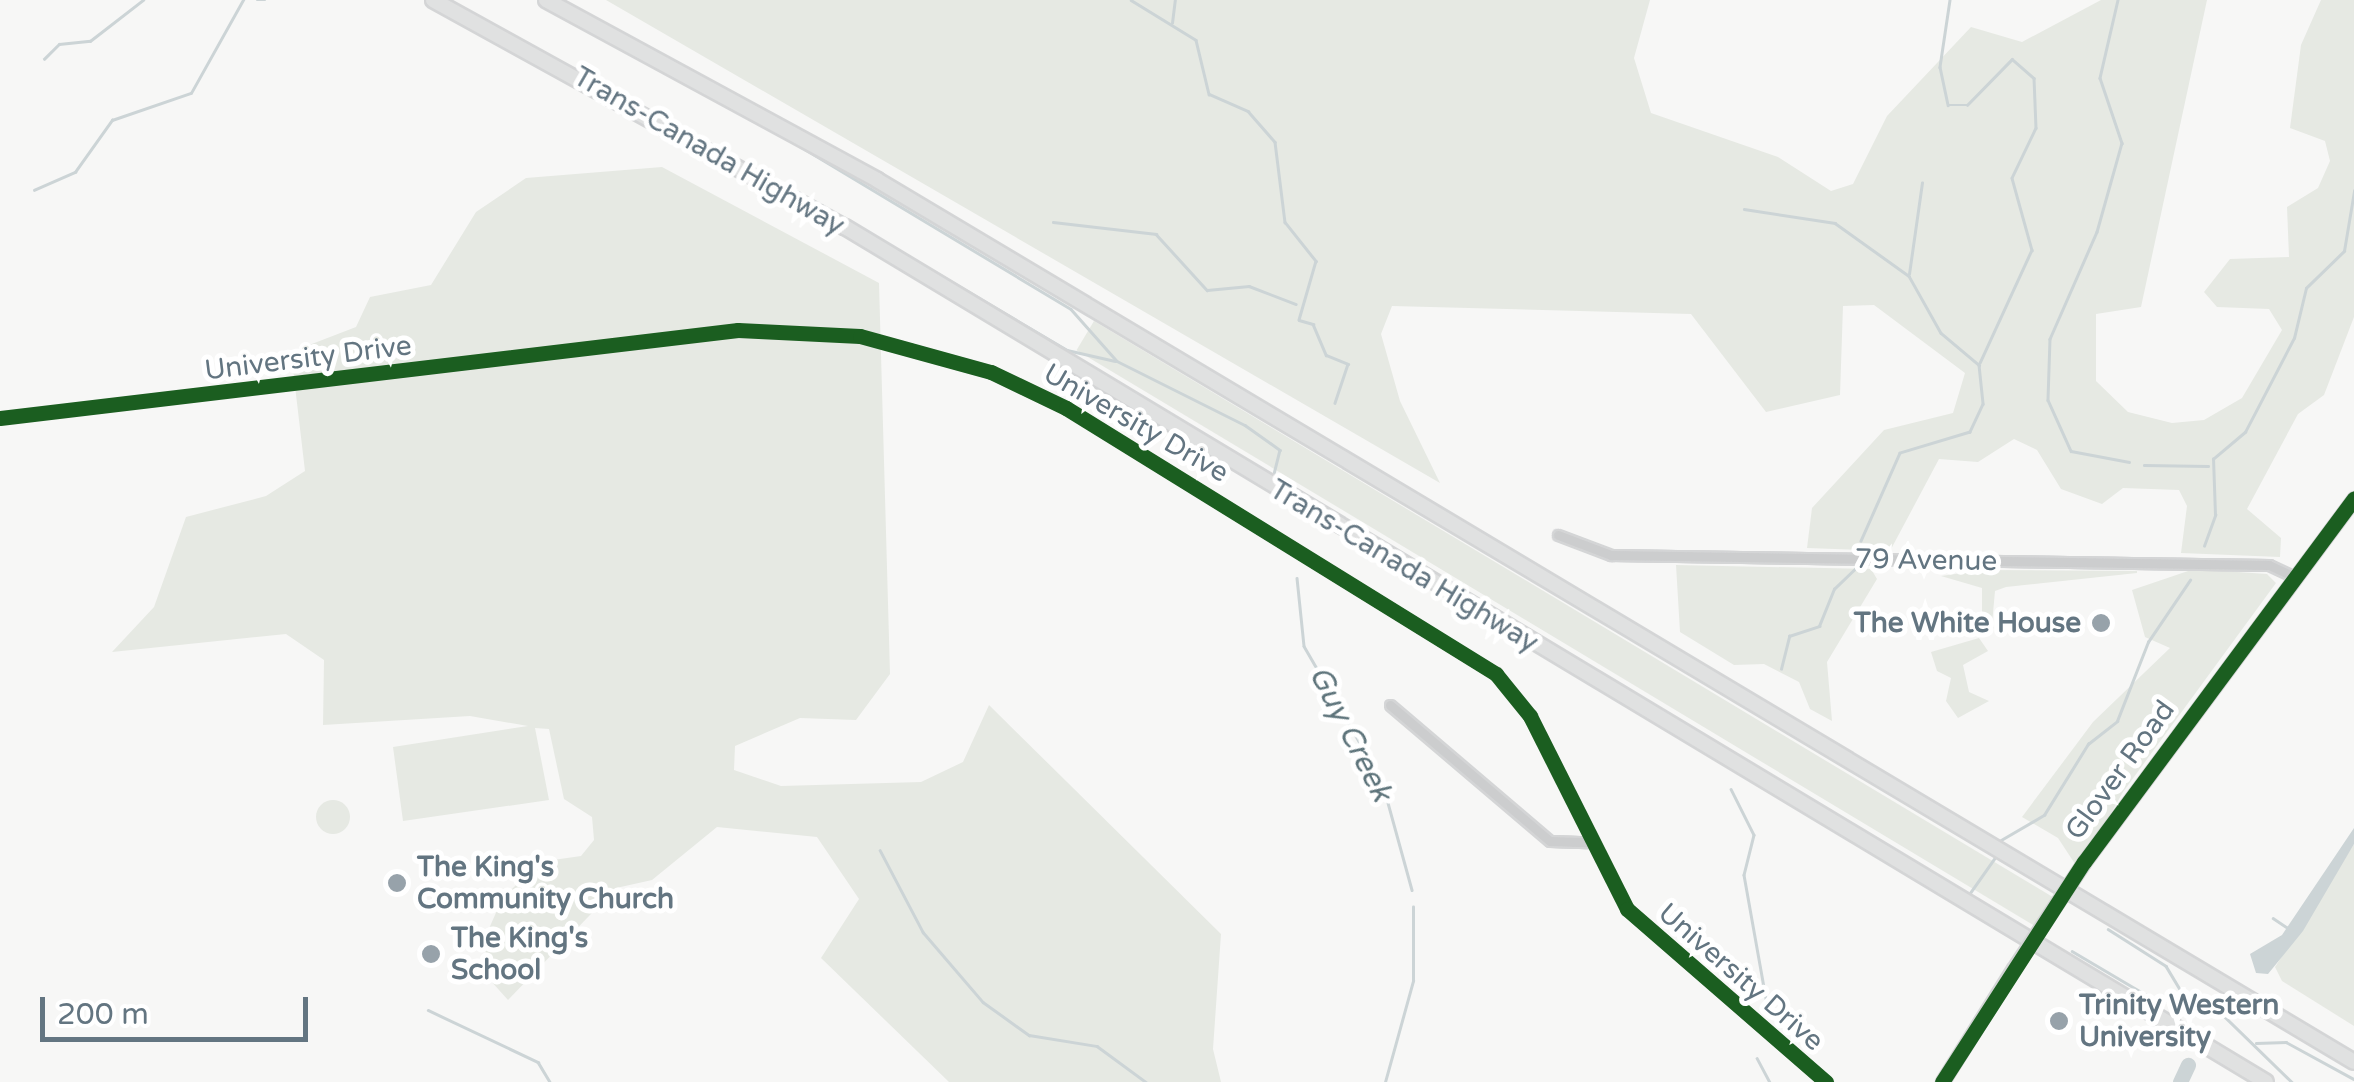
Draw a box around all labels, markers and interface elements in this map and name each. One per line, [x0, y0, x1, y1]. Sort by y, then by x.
street label: Trans-Canada Highway [568, 60, 850, 242]
street label: University Drive [203, 329, 413, 387]
street label: University Drive [1037, 356, 1235, 490]
street label: Trans-Canada Highway [1264, 472, 1544, 660]
street label: 79 Avenue [1854, 542, 1998, 578]
place label: The White House [1854, 606, 2081, 640]
marker: The White House [2090, 612, 2112, 634]
water label: Guy Creek [1301, 660, 1399, 808]
street label: Glover Road [2058, 694, 2182, 846]
place label: The King's Community Church [417, 850, 674, 916]
marker: The King's Community Church [386, 872, 408, 894]
street label: University Drive [1651, 896, 1831, 1058]
place label: The King's School [451, 921, 588, 987]
marker: The King's School [420, 943, 442, 965]
scale bar [45, 977, 312, 1039]
place label: Trinity Western University [2079, 988, 2279, 1054]
text: 200 m [57, 996, 149, 1033]
marker: Trinity Western University [2048, 1010, 2070, 1032]

